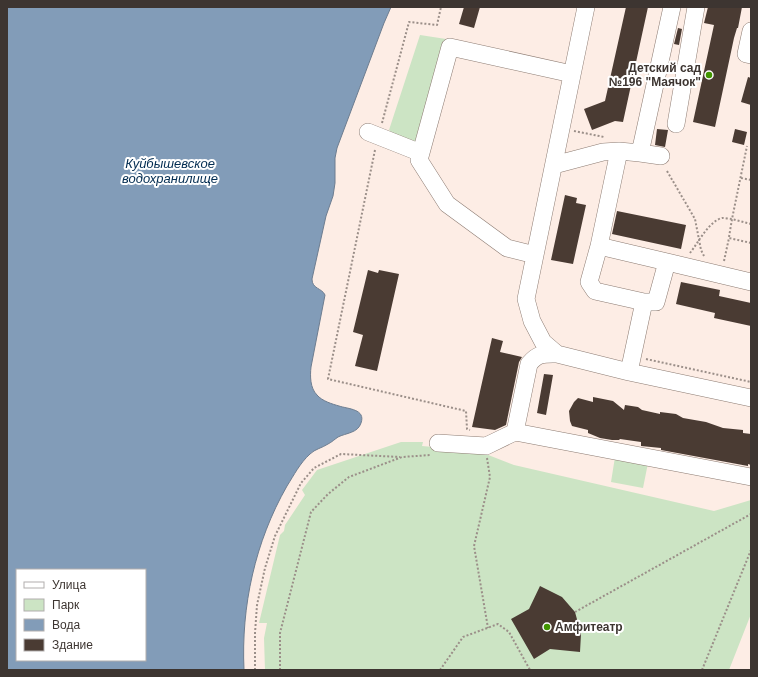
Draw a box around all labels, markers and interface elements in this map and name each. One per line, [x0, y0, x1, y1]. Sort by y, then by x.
place label: Детский сад №196 "Маячок" [609, 61, 701, 89]
marker: Детский сад №196 "Маячок" [704, 70, 714, 80]
water label: Куйбышевское водохранилище [122, 156, 218, 186]
legend [16, 569, 146, 661]
text: Улица [52, 578, 86, 592]
text: Парк [52, 598, 80, 612]
text: Вода [52, 618, 80, 632]
place label: Амфитеатр [555, 620, 623, 634]
marker: Амфитеатр [542, 622, 552, 632]
text: Здание [52, 638, 93, 652]

